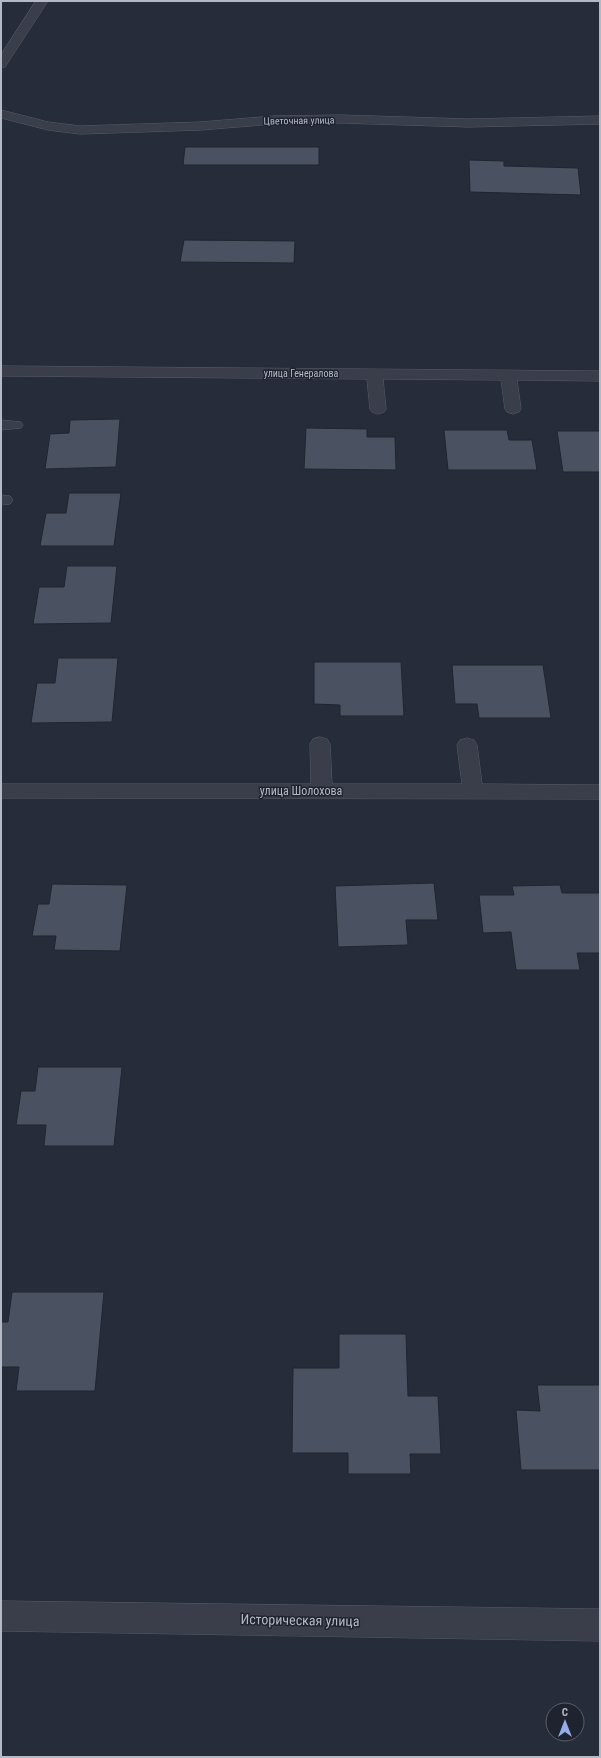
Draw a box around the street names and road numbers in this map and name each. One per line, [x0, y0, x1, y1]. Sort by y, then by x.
street label: Цветочная улица [263, 114, 335, 127]
street label: улица Генералова [264, 368, 338, 379]
street label: улица Шолохова [260, 784, 342, 798]
street label: Историческая улица [240, 1611, 360, 1629]

